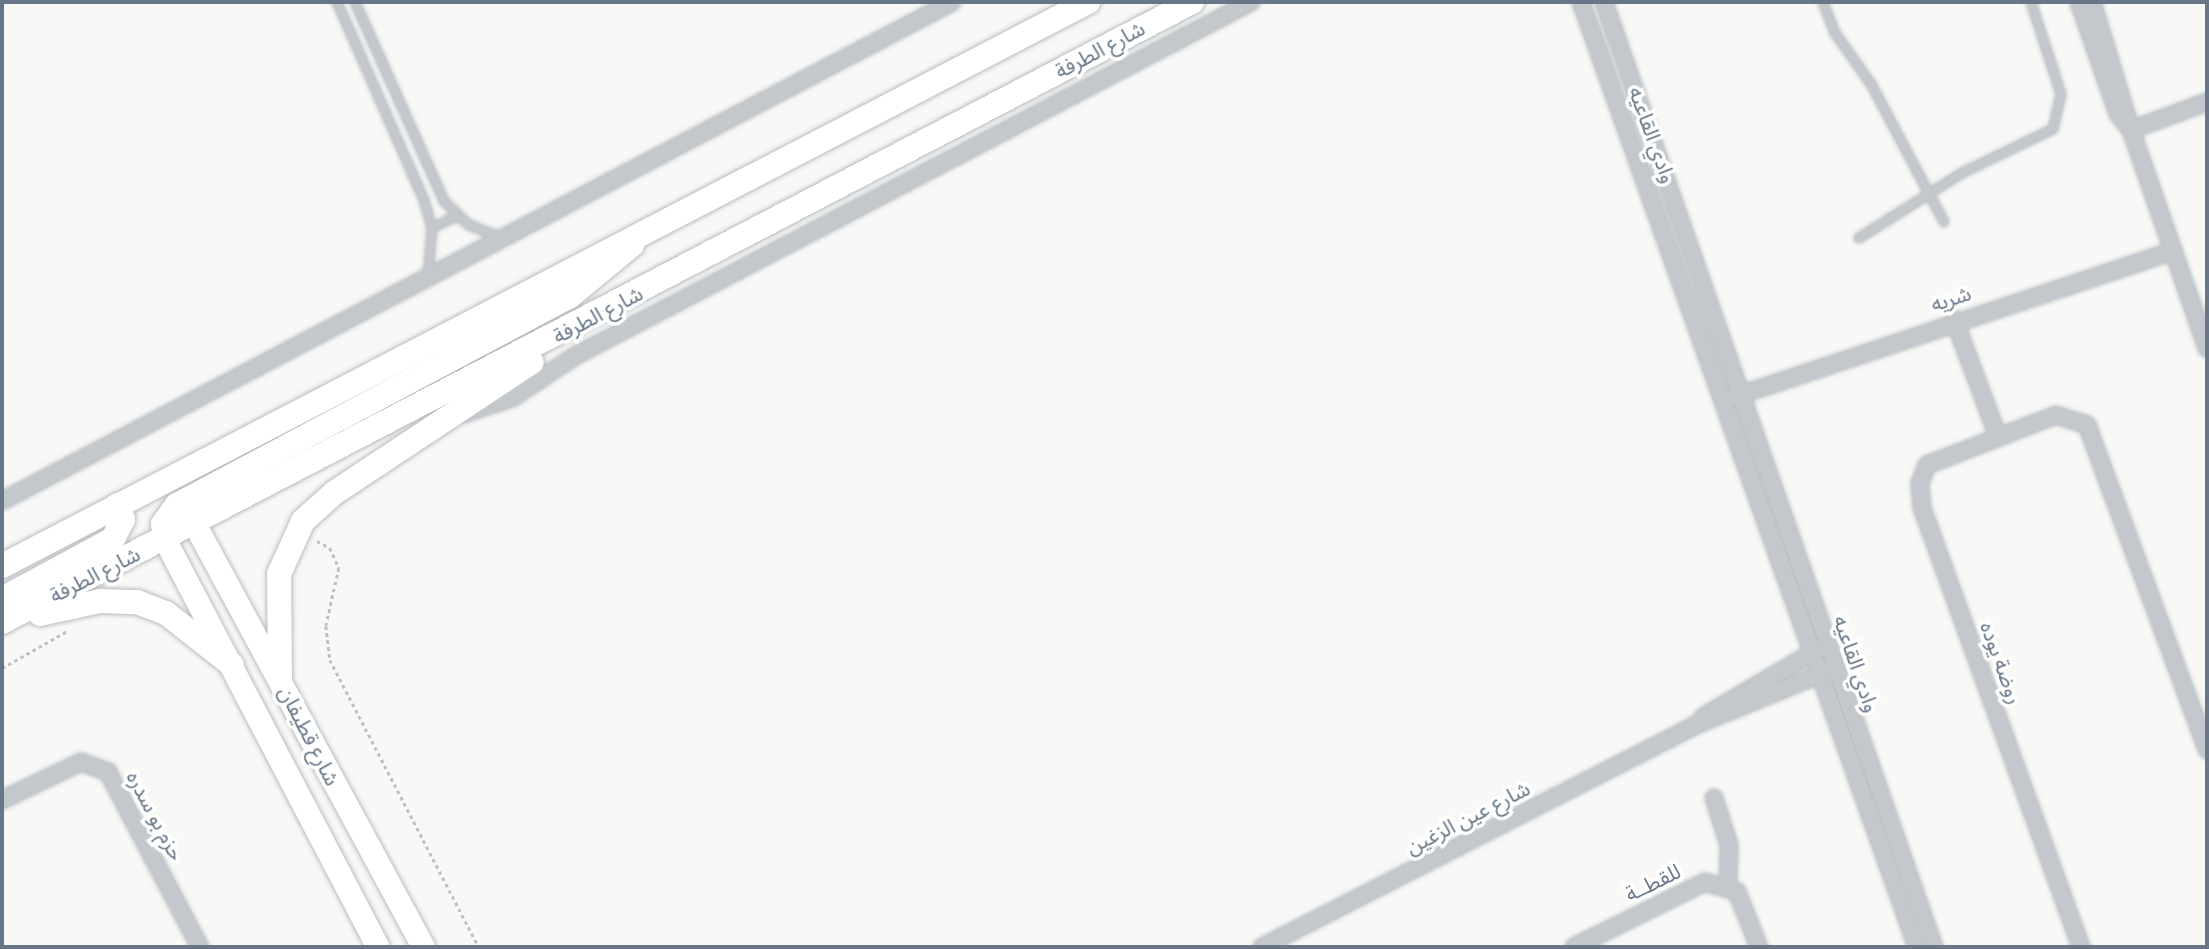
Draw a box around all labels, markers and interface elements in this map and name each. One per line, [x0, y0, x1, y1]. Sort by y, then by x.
street label: شارع الطرفة [1051, 16, 1149, 84]
street label: وادي القاعيه [1623, 83, 1681, 187]
street label: شارع الطرفة [549, 281, 647, 349]
street label: شريه [1928, 281, 1974, 317]
street label: شارع الطرفة [46, 541, 144, 609]
street label: وادي القاعيه [1828, 612, 1884, 716]
street label: روضة يوده [1975, 618, 2027, 708]
street label: شارع قطيفان [273, 682, 345, 790]
street label: حزم بو سدره [121, 767, 189, 865]
street label: شارع عين الزغين [1402, 776, 1534, 860]
street label: للقطــة [1621, 859, 1685, 907]

